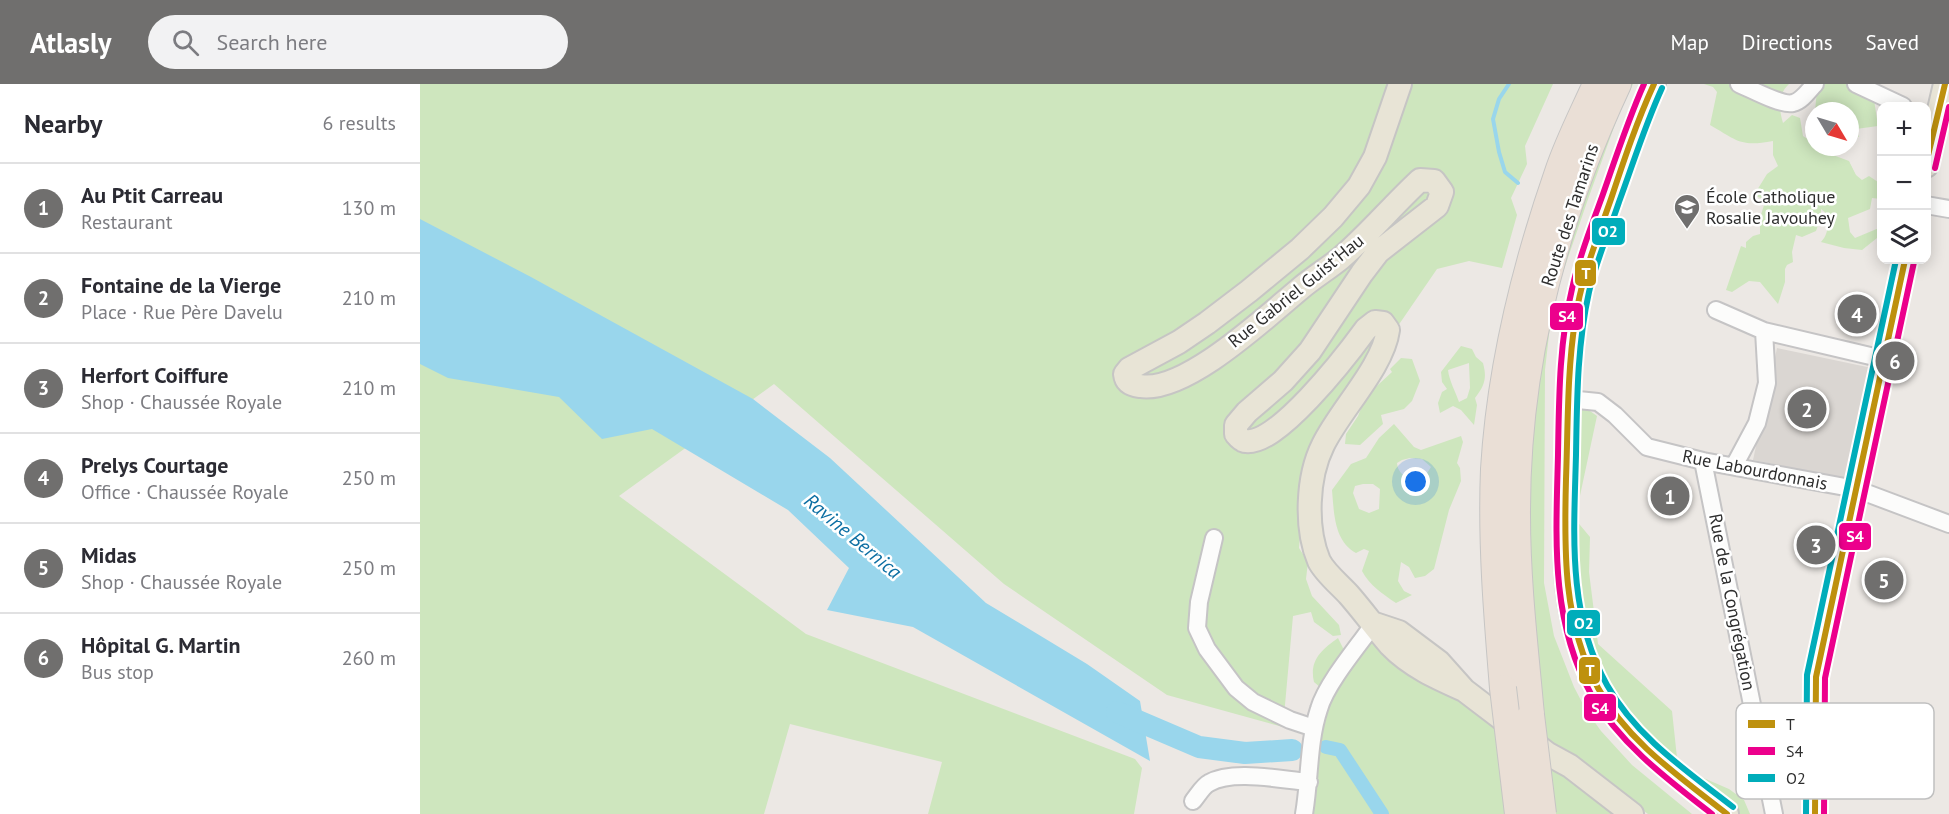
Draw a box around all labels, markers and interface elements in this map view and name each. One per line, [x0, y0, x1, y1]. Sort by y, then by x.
search box [148, 15, 568, 69]
text: Atlasly [30, 24, 112, 61]
icon: search [169, 26, 202, 59]
text: Search here [217, 28, 327, 56]
text: Map [1670, 29, 1709, 56]
text: Directions [1742, 29, 1833, 56]
text: Saved [1866, 29, 1919, 56]
north arrow [1805, 102, 1859, 156]
map controls [1877, 102, 1931, 264]
button: + [1877, 102, 1931, 156]
text: Nearby [24, 107, 102, 140]
text: 6 results [323, 110, 396, 136]
street label: Route des Tamarins [1537, 141, 1603, 289]
button: − [1877, 156, 1931, 210]
text: Au Ptit Carreau [81, 181, 223, 209]
place label: École Catholique Rosalie Javouhey [1706, 185, 1836, 229]
school or university icon: École Catholique Rosalie Javouhey [1672, 192, 1702, 230]
text: 1 [38, 195, 49, 221]
text: 130 m [342, 195, 396, 221]
text: Restaurant [81, 209, 172, 235]
button: layers [1877, 210, 1931, 264]
line badge: O2 [1591, 217, 1626, 246]
text: O2 [1598, 221, 1618, 241]
street label: Rue Gabriel Guist'Hau [1223, 229, 1368, 352]
line badge: T [1574, 259, 1597, 287]
text: Fontaine de la Vierge [81, 271, 281, 299]
text: 2 [38, 285, 49, 311]
text: 210 m [342, 285, 396, 311]
pin: 4 [1838, 292, 1876, 336]
text: Place · Rue Père Davelu [81, 299, 283, 325]
line badge: S4 [1549, 302, 1584, 331]
text: S4 [1558, 306, 1576, 326]
pin: 6 [1876, 338, 1914, 384]
text: Herfort Coiffure [81, 361, 228, 389]
text: 3 [38, 375, 49, 401]
text: 210 m [342, 375, 396, 401]
pin: 2 [1788, 386, 1826, 432]
text: Shop · Chaussée Royale [81, 389, 282, 415]
street label: Rue Labourdonnais [1680, 444, 1830, 495]
text: Prelys Courtage [81, 451, 229, 479]
text: 4 [38, 465, 49, 491]
text: 250 m [342, 465, 396, 491]
your location [1401, 467, 1430, 496]
pin: 1 [1650, 474, 1690, 518]
text: Office · Chaussée Royale [81, 479, 289, 505]
water label: Ravine Bernica [799, 488, 907, 585]
street label: Rue de la Congrégation [1704, 512, 1761, 692]
pin: 3 [1796, 522, 1836, 568]
line badge: S4 [1838, 522, 1872, 551]
text: S4 [1846, 526, 1864, 546]
text: Midas [81, 541, 137, 569]
text: 5 [38, 555, 49, 581]
text: 250 m [342, 555, 396, 581]
pin: 5 [1864, 558, 1904, 602]
text: Shop · Chaussée Royale [81, 569, 282, 595]
line badge: O2 [1566, 609, 1601, 637]
text: O2 [1574, 613, 1594, 633]
text: Hôpital G. Martin [81, 631, 241, 659]
text: 6 [38, 645, 49, 671]
text: 260 m [342, 645, 396, 671]
line badge: T [1578, 656, 1601, 685]
text: Bus stop [81, 659, 154, 685]
text: T [1585, 660, 1595, 680]
line badge: S4 [1583, 693, 1617, 722]
text: S4 [1591, 698, 1609, 718]
legend [1736, 703, 1934, 799]
text: T [1786, 714, 1795, 734]
text: S4 [1786, 741, 1803, 761]
text: O2 [1786, 768, 1806, 788]

